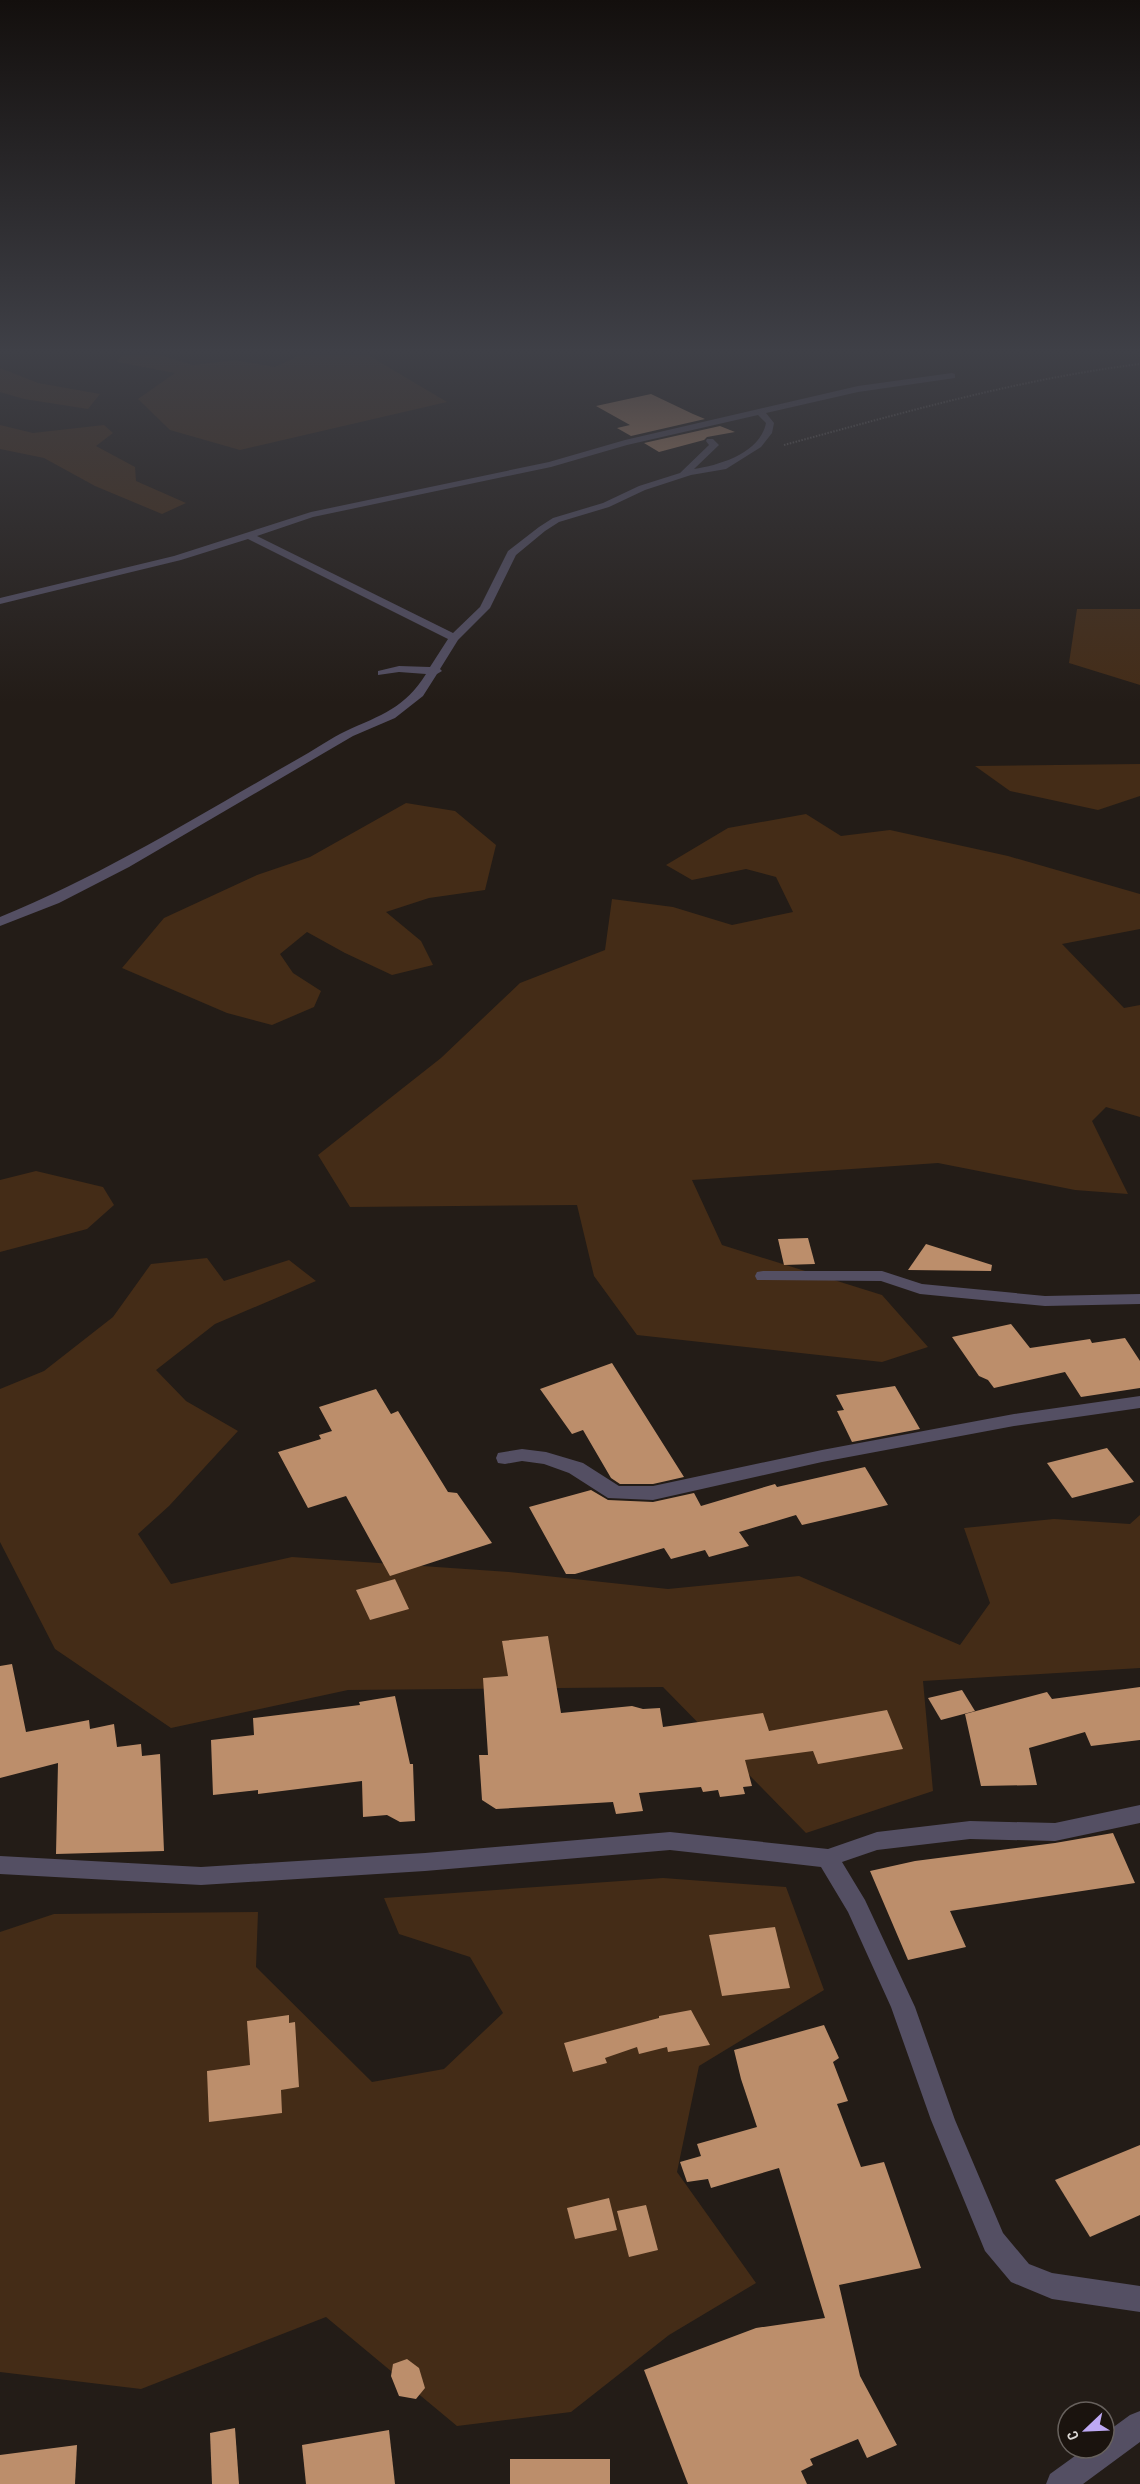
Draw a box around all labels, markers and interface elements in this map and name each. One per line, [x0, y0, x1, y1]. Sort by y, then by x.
north arrow [1056, 2400, 1116, 2460]
text: С [1063, 2428, 1084, 2443]

